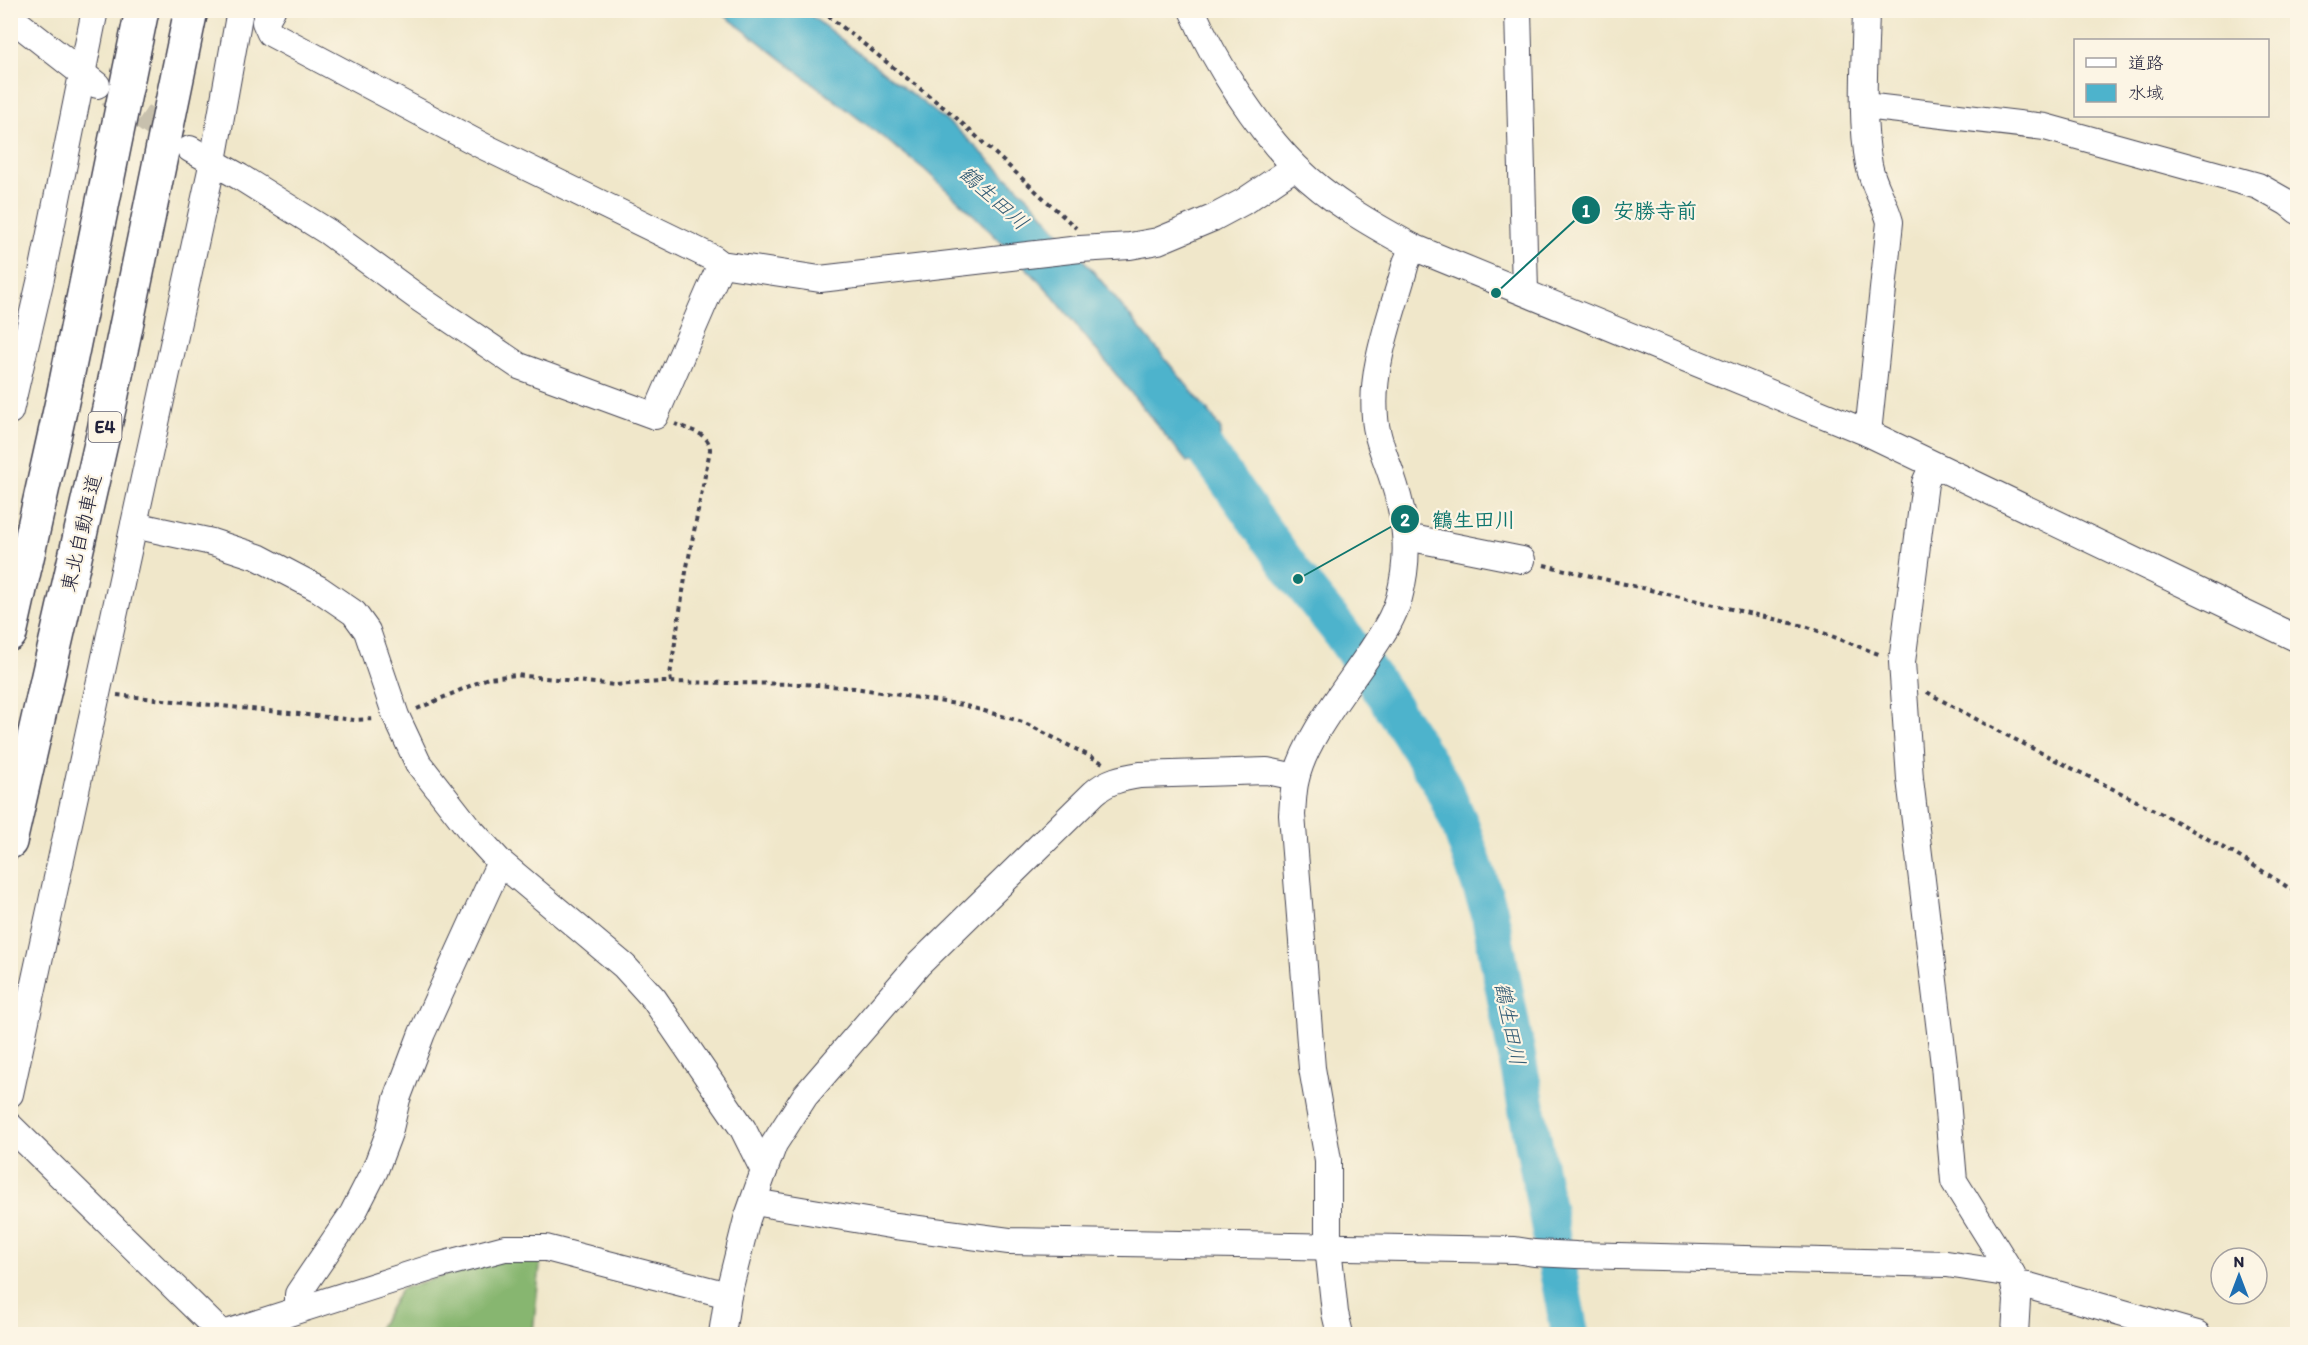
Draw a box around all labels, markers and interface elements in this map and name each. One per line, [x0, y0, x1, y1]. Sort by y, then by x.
legend [2074, 39, 2269, 117]
text: 道路 [2128, 52, 2164, 74]
text: 水域 [2128, 82, 2164, 104]
water label: 鶴生田川 [955, 160, 1034, 235]
callout: 安勝寺前 [1571, 191, 1709, 230]
text: 安勝寺前 [1613, 198, 1697, 223]
text: 1 [1582, 200, 1591, 222]
road number: E4 [88, 412, 122, 442]
street label: 東北自動車道 [56, 472, 106, 594]
callout: 鶴生田川 [1390, 500, 1528, 539]
text: 鶴生田川 [1432, 507, 1516, 532]
text: 2 [1400, 509, 1410, 531]
water label: 鶴生田川 [1490, 980, 1531, 1068]
north arrow [2209, 1246, 2269, 1306]
text: N [2234, 1252, 2244, 1271]

